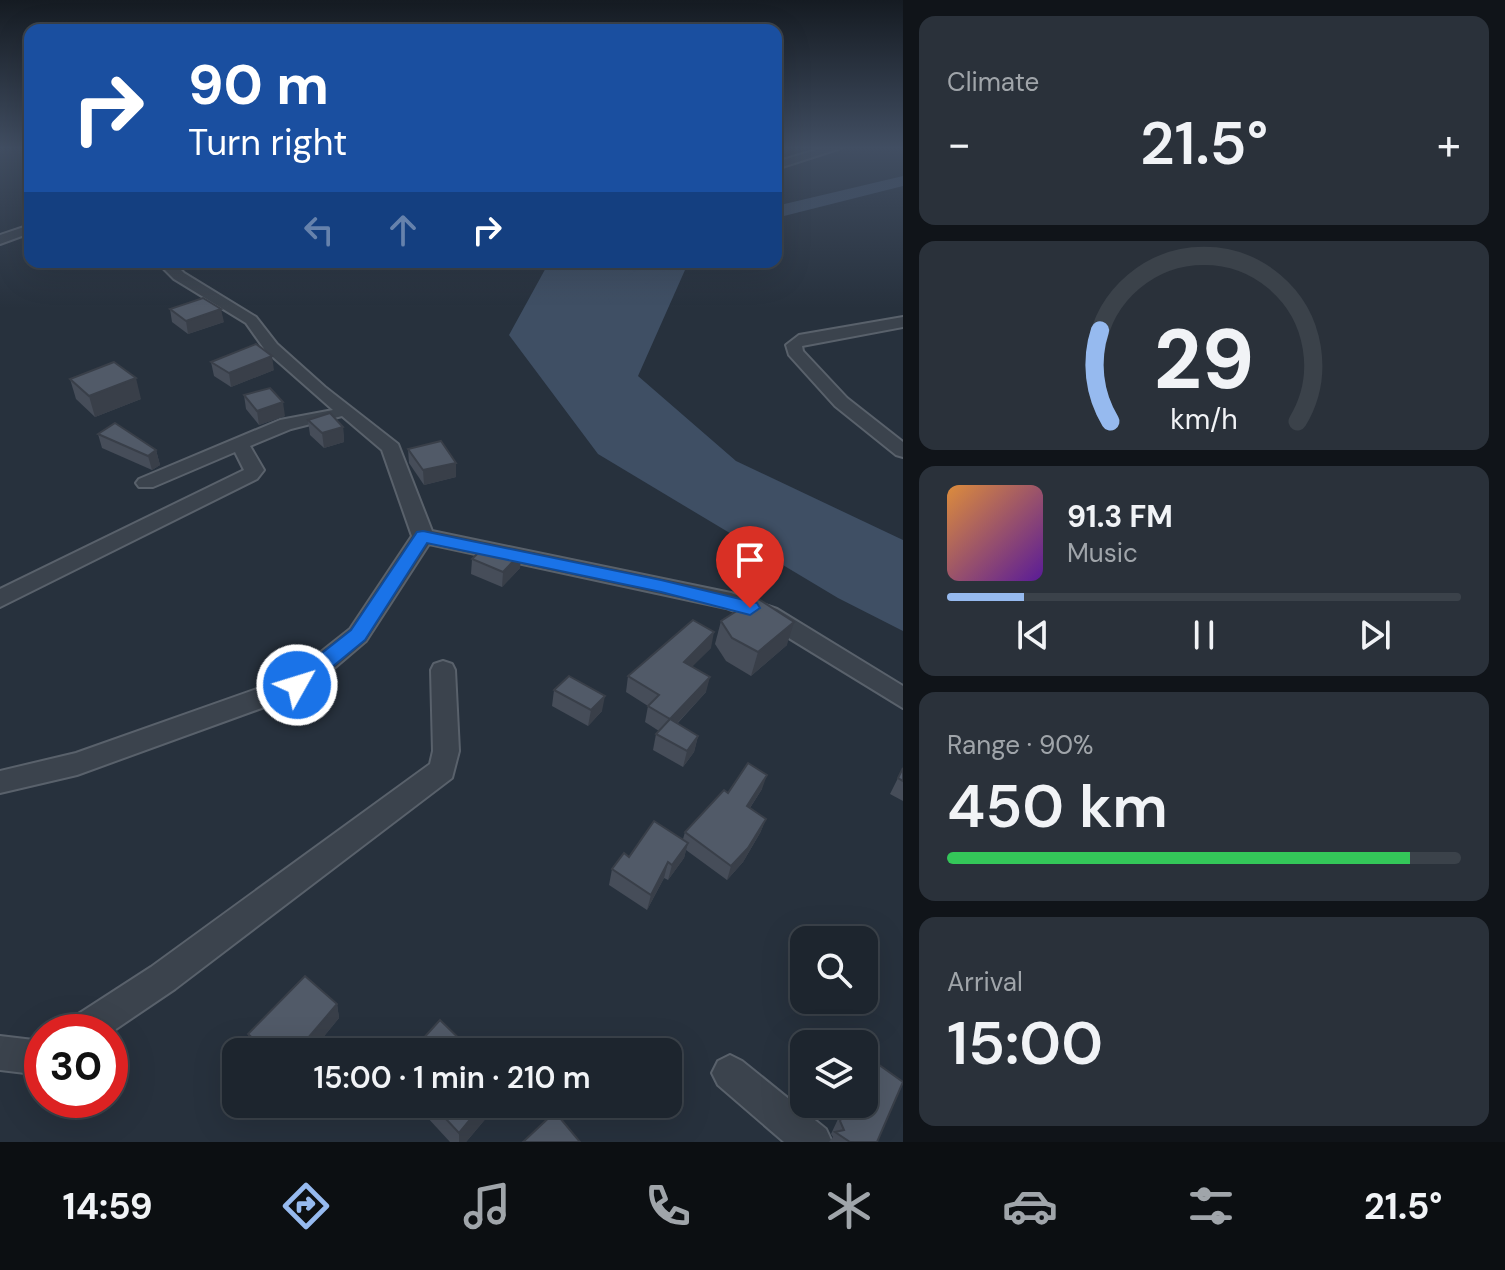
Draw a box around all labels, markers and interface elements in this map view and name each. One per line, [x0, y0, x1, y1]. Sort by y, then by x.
text: 90 m [188, 48, 329, 121]
icon: right [56, 56, 160, 160]
text: Climate [947, 65, 1039, 99]
text: 21.5° [1140, 104, 1268, 183]
text: − [947, 115, 971, 173]
text: + [1437, 115, 1461, 173]
text: Turn right [188, 119, 347, 166]
icon: left [297, 208, 341, 252]
icon: ahead [381, 208, 425, 252]
icon: right [465, 208, 509, 252]
text: 29 [1154, 304, 1254, 413]
text: km/h [1170, 401, 1238, 438]
text: 91.3 FM [1067, 497, 1173, 536]
pin [716, 526, 784, 608]
text: Music [1067, 536, 1138, 570]
icon: arrive [728, 538, 772, 582]
icon: previous [1011, 613, 1055, 657]
icon: pause [1182, 613, 1226, 657]
icon: next [1353, 613, 1397, 657]
position arrow [255, 643, 339, 727]
text: Range · 90% [947, 728, 1093, 762]
text: 450 km [947, 767, 1168, 846]
map controls [790, 926, 878, 1118]
button: search [790, 926, 878, 1014]
text: Arrival [947, 965, 1023, 999]
text: 15:00 [947, 1004, 1103, 1083]
speed limit sign: 30 [24, 1014, 128, 1118]
button: layers [790, 1030, 878, 1118]
text: 15:00 · 1 min · 210 m [314, 1058, 590, 1097]
icon: directions [278, 1178, 334, 1234]
icon: music [459, 1178, 515, 1234]
icon: phone [640, 1178, 696, 1234]
icon: climate [821, 1178, 877, 1234]
icon: car [1002, 1178, 1058, 1234]
icon: filters [1183, 1178, 1239, 1234]
text: 14:59 [63, 1183, 153, 1230]
text: 21.5° [1364, 1183, 1442, 1230]

